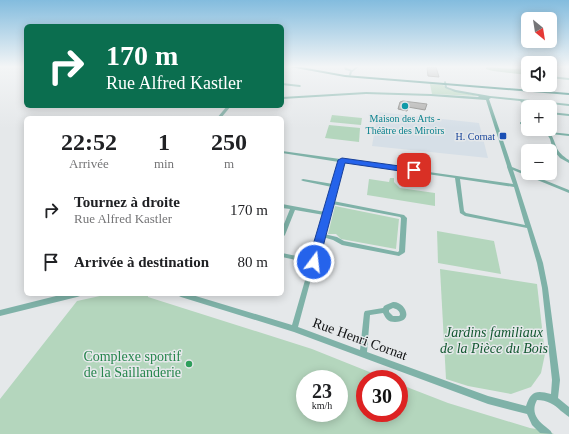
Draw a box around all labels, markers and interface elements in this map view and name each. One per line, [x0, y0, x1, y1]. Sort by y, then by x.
north arrow [521, 12, 557, 48]
map controls [521, 12, 557, 180]
icon: right [40, 40, 92, 92]
text: 170 m [106, 40, 178, 71]
button: sound [521, 56, 557, 92]
text: Rue Alfred Kastler [106, 73, 242, 93]
button: + [521, 100, 557, 136]
marker: Maison des Arts - Théâtre des Miroirs [400, 101, 410, 111]
place label: Maison des Arts - Théâtre des Miroirs [366, 113, 445, 136]
text: 22:52 [61, 129, 117, 155]
text: 1 [158, 129, 170, 155]
text: 250 [211, 129, 247, 155]
place label: H. Cornat [456, 131, 495, 142]
marker: H. Cornat [498, 131, 508, 141]
button: − [521, 144, 557, 180]
pin [397, 153, 431, 187]
text: Arrivée [69, 156, 109, 171]
text: min [154, 156, 174, 171]
text: m [224, 156, 234, 171]
icon: arrive [403, 159, 425, 181]
text: Tournez à droite [74, 194, 180, 210]
icon: right [40, 199, 62, 221]
text: 170 m [230, 202, 268, 218]
text: Rue Alfred Kastler [74, 211, 172, 226]
position arrow [293, 241, 335, 283]
icon: arrive [40, 251, 62, 273]
text: Arrivée à destination [74, 254, 209, 270]
text: 80 m [238, 254, 268, 270]
street label: Rue Henri Cornat [311, 315, 409, 363]
park label: Jardins familiaux de la Pièce du Bois [440, 325, 549, 356]
place label: Complexe sportif de la Saillanderie [83, 349, 181, 380]
marker: Complexe sportif de la Saillanderie [184, 359, 194, 369]
speed limit sign: 30 [356, 370, 408, 422]
text: 23 [312, 380, 332, 402]
text: km/h [312, 400, 332, 411]

